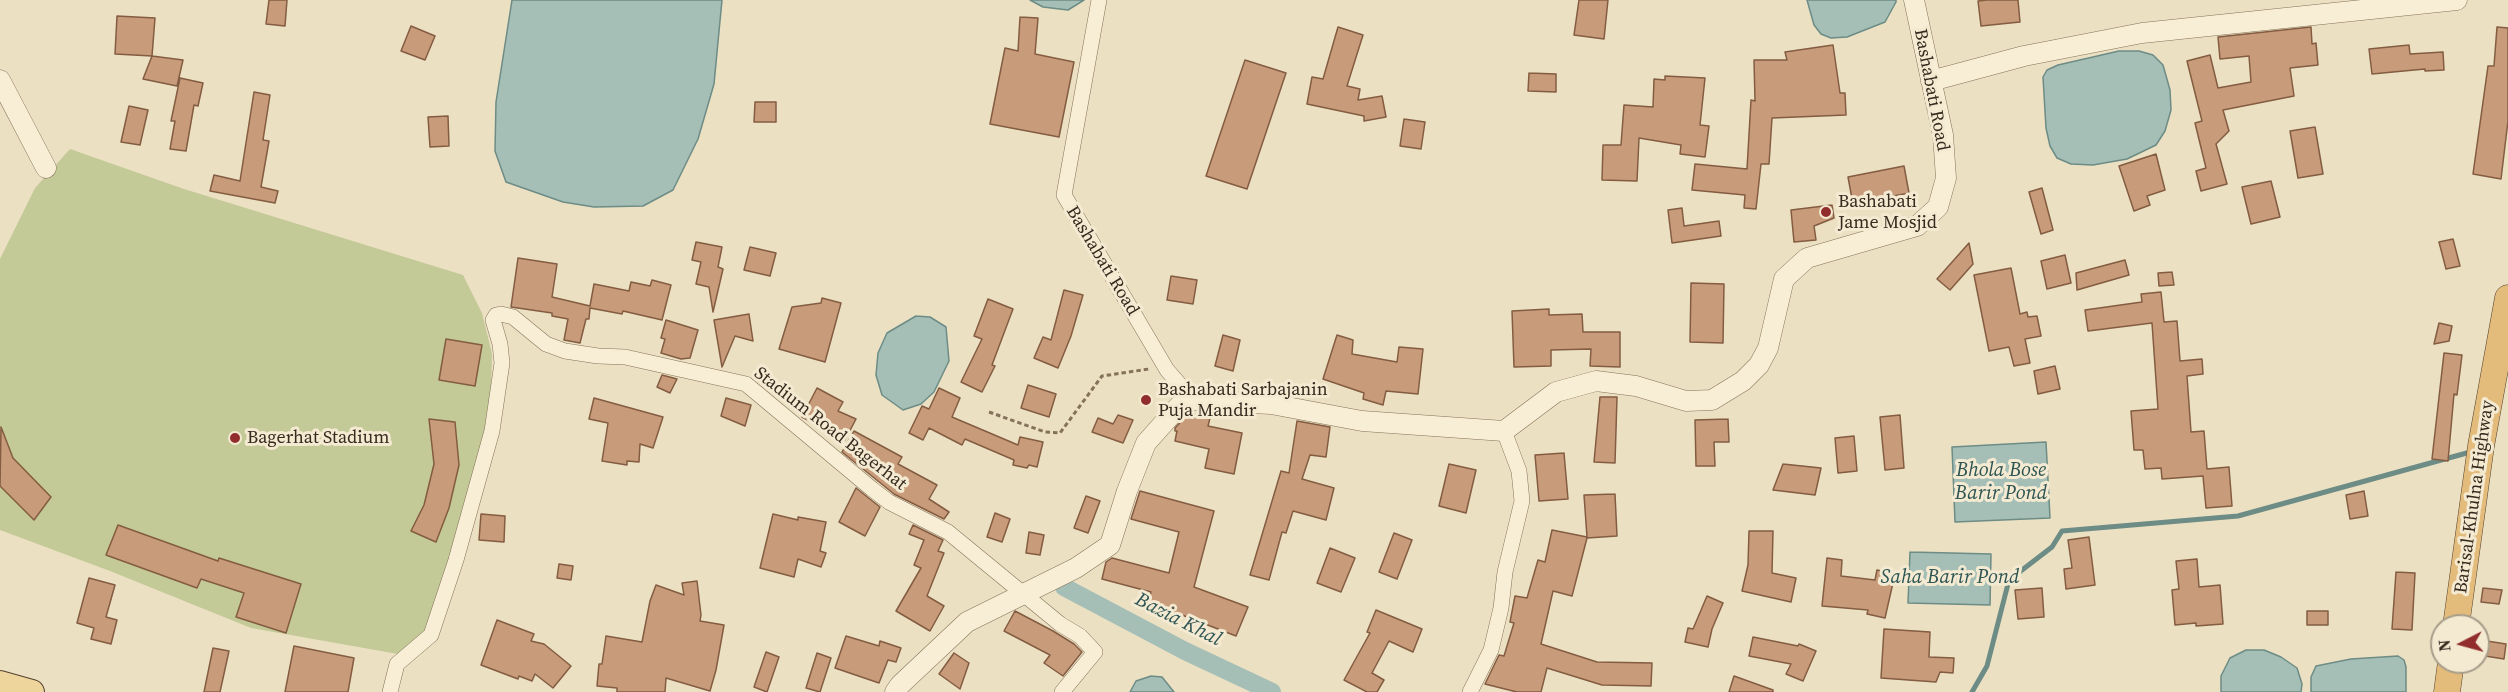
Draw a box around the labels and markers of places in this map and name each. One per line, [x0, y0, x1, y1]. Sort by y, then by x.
place label: Bashabati Jame Mosjid [1838, 191, 1937, 234]
marker: Bashabati Jame Mosjid [1819, 205, 1833, 219]
place label: Bashabati Sarbajanin Puja Mandir [1158, 379, 1328, 422]
marker: Bashabati Sarbajanin Puja Mandir [1139, 393, 1153, 407]
place label: Bagerhat Stadium [247, 427, 389, 449]
marker: Bagerhat Stadium [228, 431, 242, 445]

